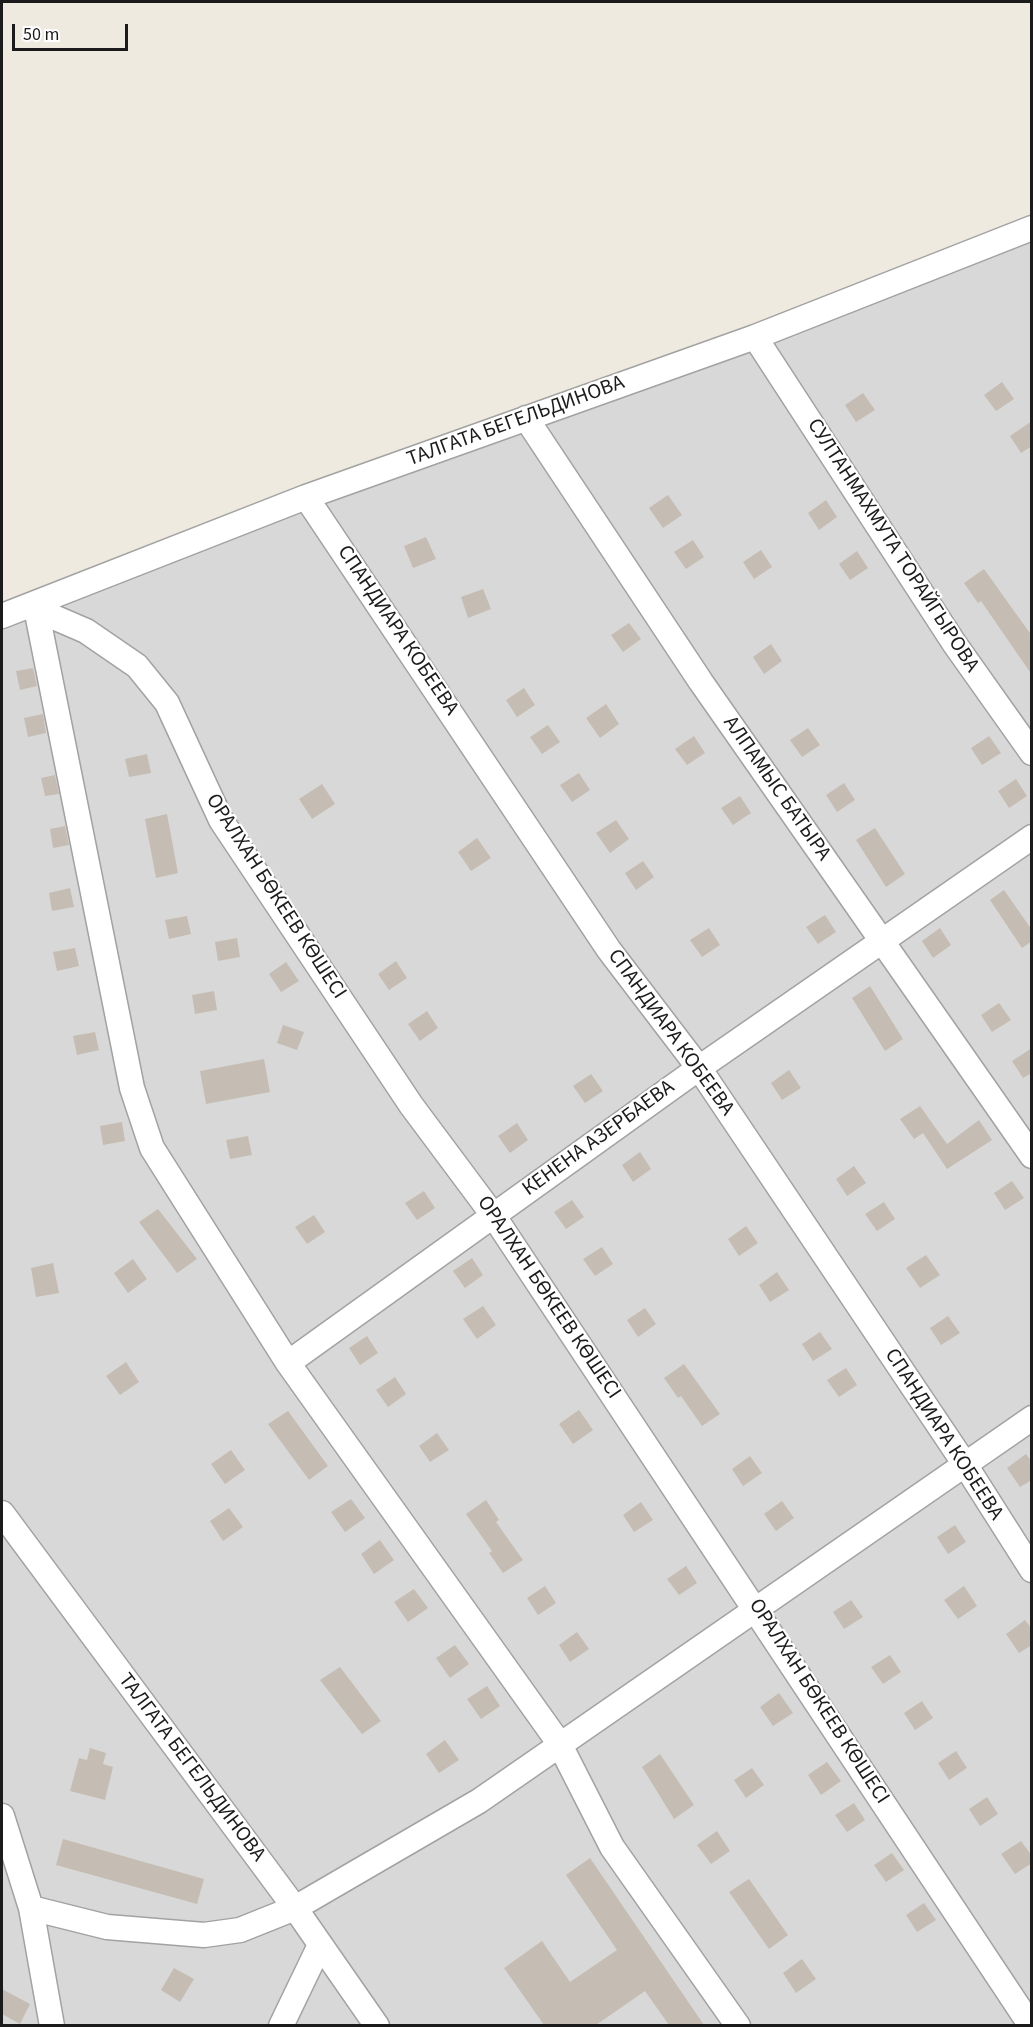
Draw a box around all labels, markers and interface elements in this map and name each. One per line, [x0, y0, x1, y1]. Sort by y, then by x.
scale bar [15, 12, 130, 50]
text: 50 m [23, 22, 59, 47]
street label: ТАЛГАТА БЕГЕЛЬДИНОВА [404, 371, 628, 473]
street label: СУЛТАНМАХМУТА ТОРАЙГЫРОВА [800, 414, 984, 678]
street label: СПАНДИАРА КОБЕЕВА [331, 541, 463, 721]
street label: АЛПАМЫС БАТЫРА [717, 712, 835, 866]
street label: ОРАЛХАН БӨКЕЕВ КӨШЕСІ [199, 790, 351, 1004]
street label: СПАНДИАРА КОБЕЕВА [601, 945, 739, 1121]
street label: КЕНЕНА АЗЕРБАЕВА [518, 1075, 680, 1203]
street label: ОРАЛХАН БӨКЕЕВ КӨШЕСІ [471, 1192, 625, 1404]
street label: СПАНДИАРА КОБЕЕВА [878, 1344, 1008, 1526]
street label: ОРАЛХАН БӨКЕЕВ КӨШЕСІ [742, 1595, 894, 1809]
street label: ТАЛГАТА БЕГЕЛЬДИНОВА [112, 1669, 270, 1867]

